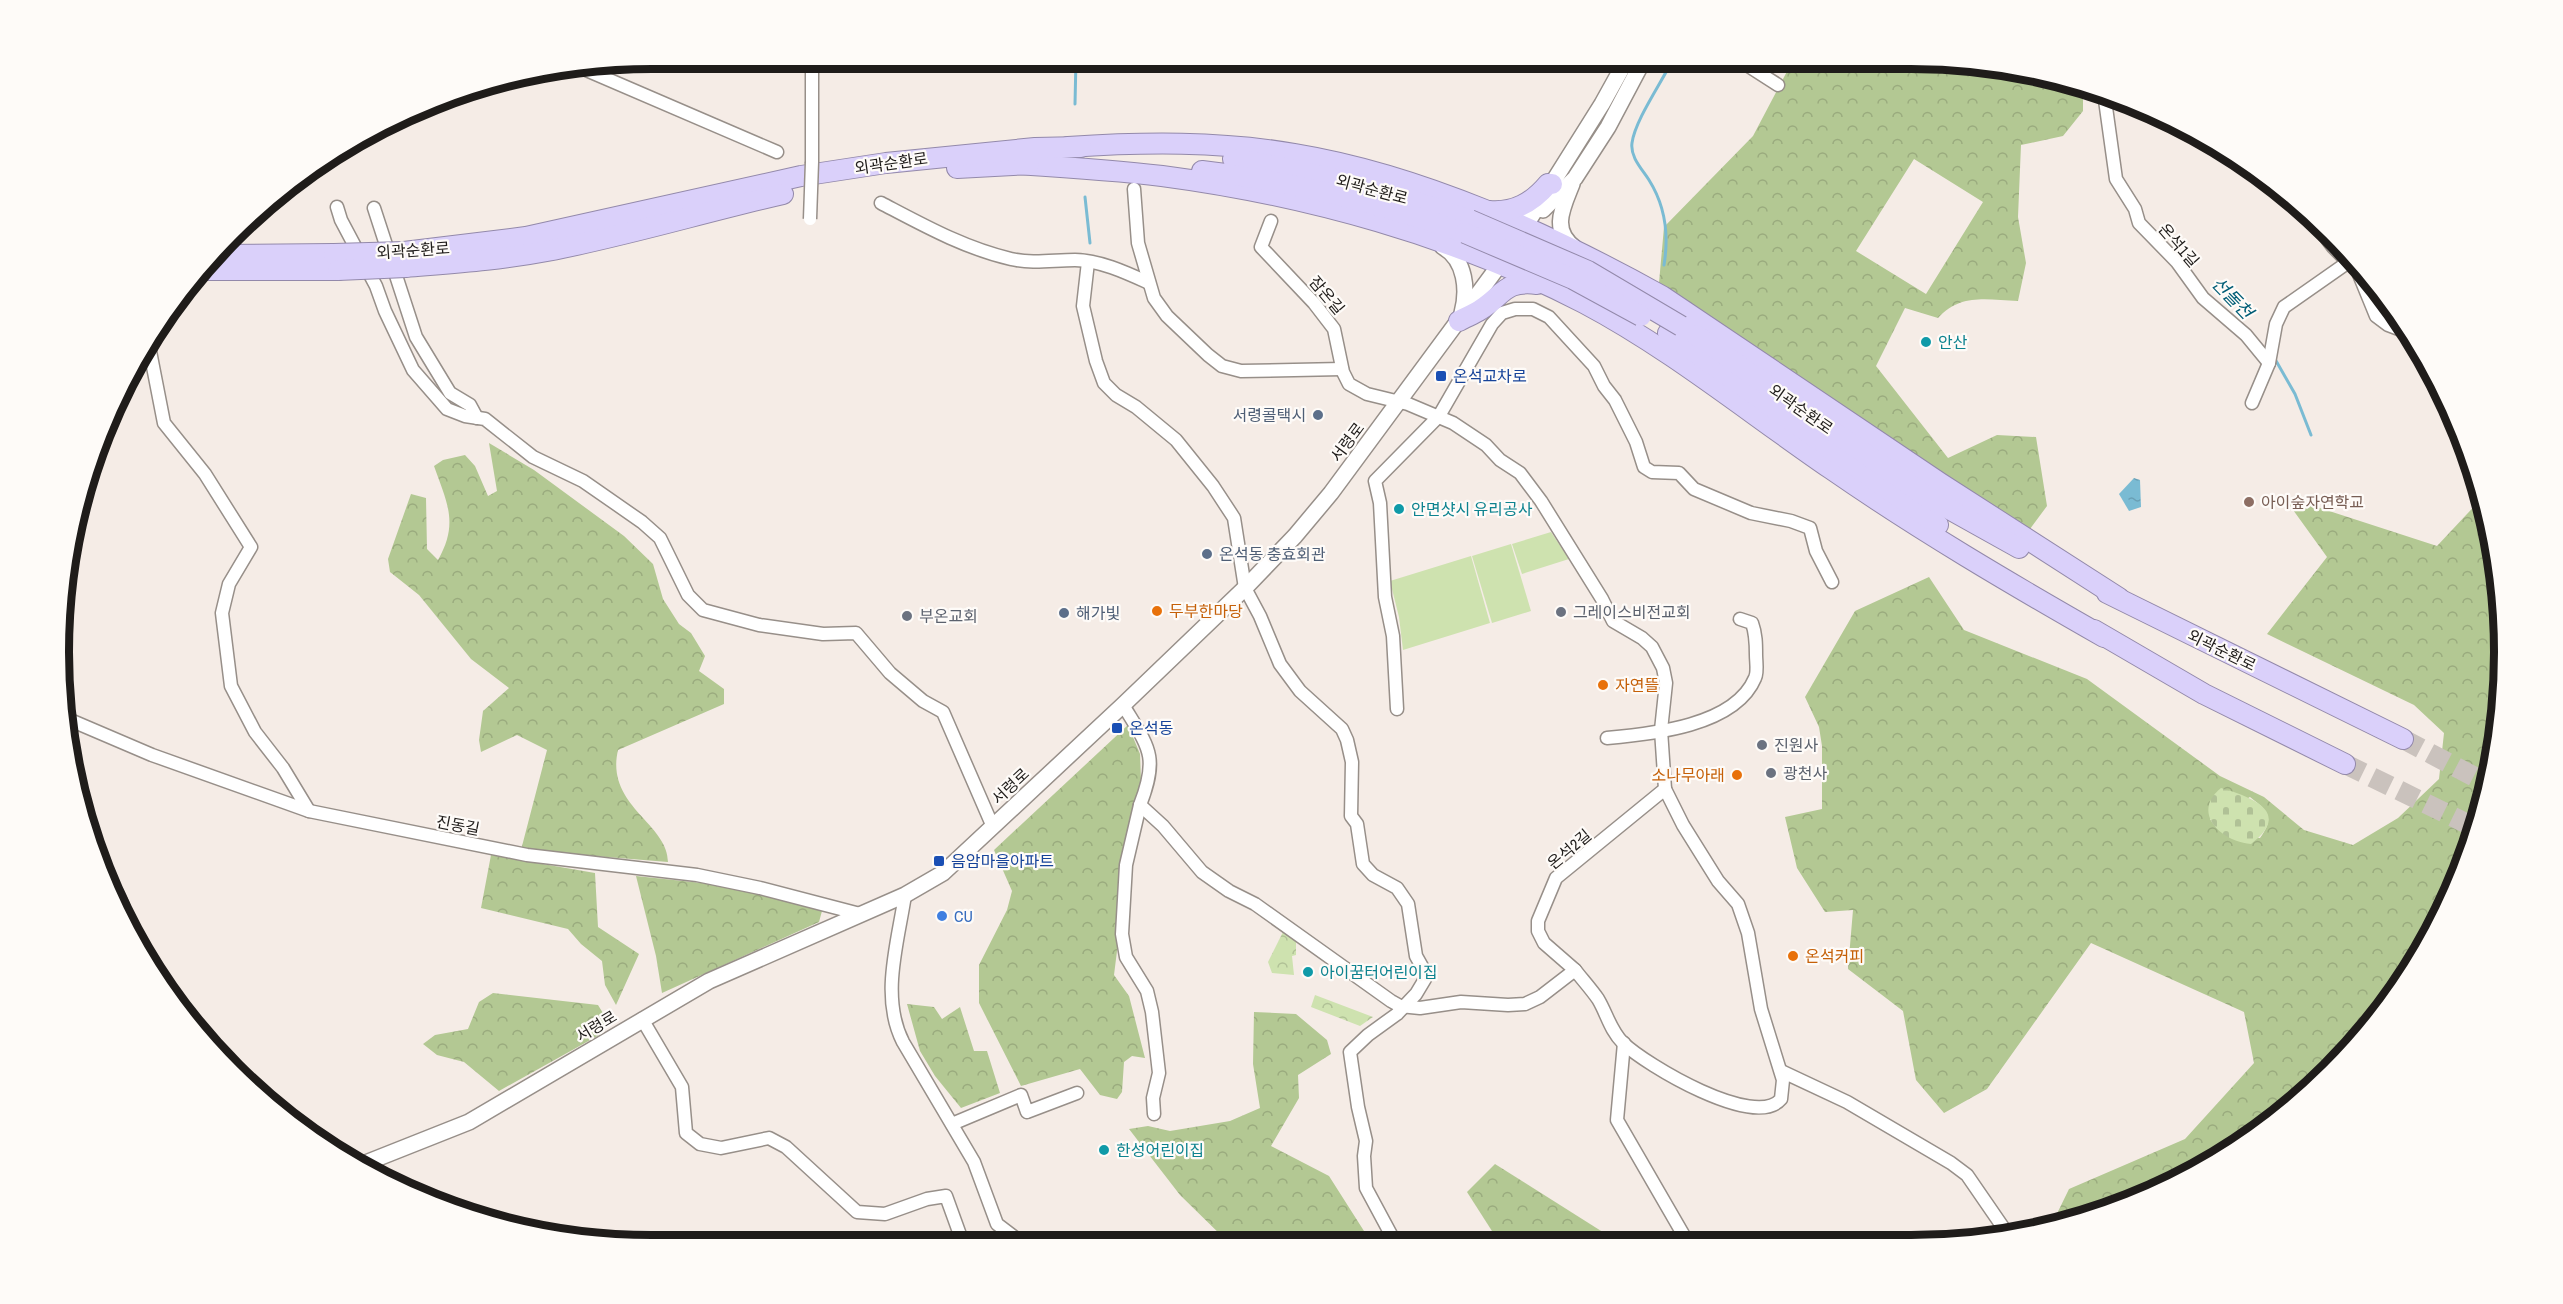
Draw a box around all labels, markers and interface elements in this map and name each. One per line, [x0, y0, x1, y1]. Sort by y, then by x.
street label: 외곽순환로 [853, 147, 929, 179]
street label: 외곽순환로 [1334, 169, 1411, 209]
street label: 온석1길 [2154, 218, 2204, 272]
street label: 외곽순환로 [376, 236, 451, 264]
street label: 잠온길 [1304, 271, 1350, 319]
water label: 선돌천 [2206, 271, 2260, 326]
place label: 안산 [1938, 331, 1968, 353]
marker: 안산 [1919, 335, 1933, 349]
place label: 온석교차로 [1453, 365, 1527, 387]
marker: 온석교차로 [1434, 369, 1448, 383]
street label: 외곽순환로 [1765, 379, 1838, 439]
place label: 서령콜택시 [1232, 404, 1306, 426]
marker: 서령콜택시 [1311, 408, 1325, 422]
street label: 서령로 [1325, 418, 1369, 466]
place label: 아이숲자연학교 [2261, 491, 2364, 513]
marker: 아이숲자연학교 [2242, 495, 2256, 509]
place label: 안면샷시 유리공사 [1411, 498, 1533, 520]
marker: 안면샷시 유리공사 [1392, 502, 1406, 516]
place label: 온석동 충효회관 [1219, 543, 1326, 565]
marker: 온석동 충효회관 [1200, 547, 1214, 561]
place label: 두부한마당 [1169, 600, 1243, 622]
place label: 그레이스비전교회 [1573, 601, 1691, 623]
place label: 해가빛 [1076, 602, 1120, 624]
marker: 두부한마당 [1150, 604, 1164, 618]
place label: 부온교회 [919, 605, 978, 627]
marker: 그레이스비전교회 [1554, 605, 1568, 619]
marker: 해가빛 [1057, 606, 1071, 620]
marker: 부온교회 [900, 609, 914, 623]
street label: 외곽순환로 [2184, 624, 2260, 676]
place label: 자연뜰 [1615, 674, 1659, 696]
marker: 자연뜰 [1596, 678, 1610, 692]
place label: 온석동 [1129, 717, 1173, 739]
marker: 온석동 [1110, 721, 1124, 735]
place label: 진원사 [1774, 734, 1818, 756]
marker: 진원사 [1755, 738, 1769, 752]
place label: 광천사 [1783, 762, 1827, 784]
street label: 서령로 [986, 763, 1034, 809]
place label: 소나무아래 [1651, 764, 1725, 786]
marker: 광천사 [1764, 766, 1778, 780]
marker: 소나무아래 [1730, 768, 1744, 782]
street label: 진동길 [434, 810, 482, 840]
street label: 온석2길 [1542, 824, 1596, 874]
place label: 음암마을아파트 [951, 850, 1054, 872]
marker: 음암마을아파트 [932, 854, 946, 868]
place label: CU [954, 905, 973, 927]
marker: CU [935, 909, 949, 923]
place label: 온석커피 [1805, 945, 1864, 967]
marker: 온석커피 [1786, 949, 1800, 963]
place label: 아이꿈터어린이집 [1320, 961, 1438, 983]
marker: 아이꿈터어린이집 [1301, 965, 1315, 979]
street label: 서령로 [571, 1005, 621, 1047]
place label: 한성어린이집 [1116, 1139, 1204, 1161]
marker: 한성어린이집 [1097, 1143, 1111, 1157]

